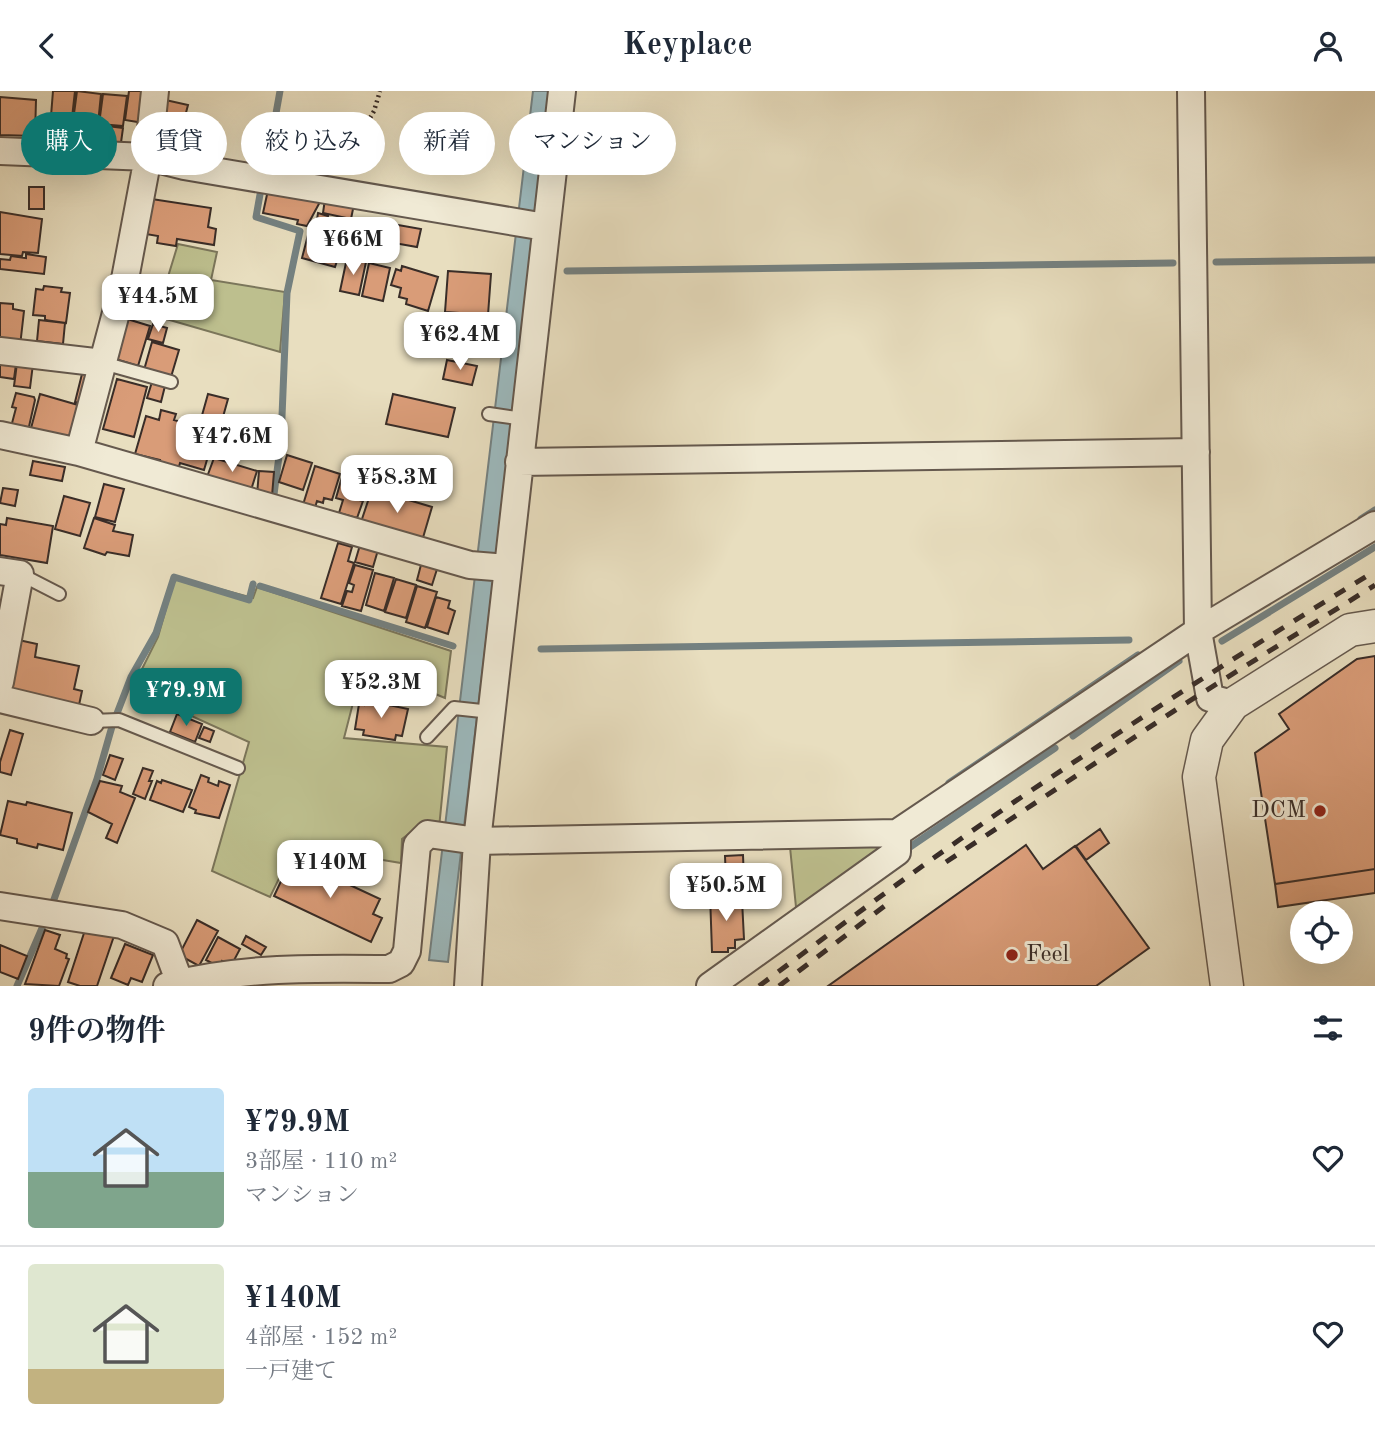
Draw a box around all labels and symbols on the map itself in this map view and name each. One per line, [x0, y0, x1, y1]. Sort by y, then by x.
pin: ¥66M [312, 218, 394, 277]
pin: ¥44.5M [101, 275, 215, 334]
pin: ¥62.4M [403, 313, 517, 372]
pin: ¥47.6M [175, 415, 289, 474]
pin: ¥58.3M [340, 455, 454, 515]
pin: ¥52.3M [324, 661, 438, 720]
pin: ¥79.9M [129, 669, 243, 728]
place label: DCM [1251, 799, 1306, 823]
marker: DCM [1312, 803, 1328, 819]
pin: ¥140M [281, 841, 379, 900]
pin: ¥50.5M [669, 863, 783, 923]
place label: Feel [1026, 943, 1069, 967]
marker: Feel [1004, 947, 1020, 963]

